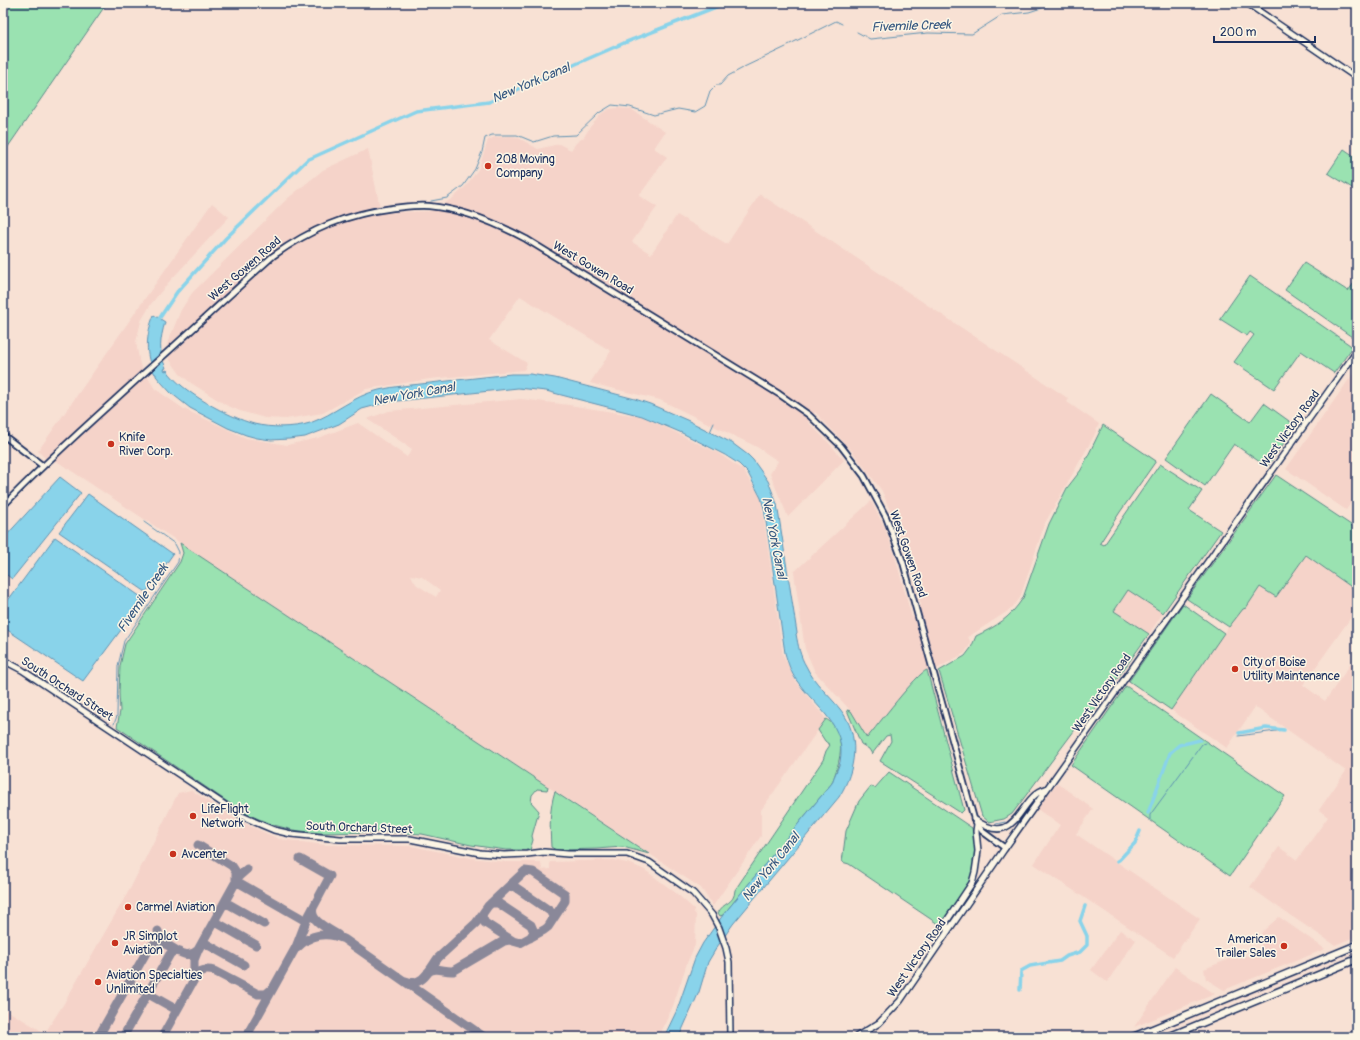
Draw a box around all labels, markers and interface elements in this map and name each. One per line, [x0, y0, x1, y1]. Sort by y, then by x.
water label: Fivemile Creek [871, 17, 953, 35]
scale bar [1214, 18, 1315, 44]
text: 200 m [1220, 25, 1257, 40]
water label: New York Canal [490, 59, 574, 107]
place label: 208 Moving Company [496, 152, 555, 181]
marker: 208 Moving Company [483, 161, 493, 171]
street label: West Gowen Road [206, 233, 284, 305]
street label: West Gowen Road [550, 238, 636, 298]
water label: New York Canal [372, 379, 458, 409]
street label: West Victory Road [1257, 387, 1323, 471]
place label: Knife River Corp. [119, 430, 173, 459]
marker: Knife River Corp. [106, 439, 116, 449]
water label: New York Canal [758, 496, 790, 582]
street label: West Gowen Road [886, 508, 930, 600]
water label: Fivemile Creek [114, 559, 173, 635]
street label: West Victory Road [1069, 651, 1135, 735]
street label: South Orchard Street [18, 654, 116, 724]
place label: City of Boise Utility Maintenance [1243, 655, 1340, 684]
marker: City of Boise Utility Maintenance [1230, 664, 1240, 674]
place label: LifeFlight Network [201, 802, 249, 831]
marker: LifeFlight Network [188, 811, 198, 821]
street label: South Orchard Street [305, 819, 413, 837]
water label: New York Canal [739, 828, 805, 904]
place label: Avcenter [181, 847, 228, 862]
marker: Avcenter [168, 849, 178, 859]
place label: Carmel Aviation [136, 900, 215, 915]
marker: Carmel Aviation [123, 902, 133, 912]
street label: West Victory Road [884, 916, 950, 1000]
place label: JR Simplot Aviation [123, 929, 178, 958]
place label: American Trailer Sales [1215, 932, 1277, 961]
marker: JR Simplot Aviation [110, 938, 120, 948]
marker: American Trailer Sales [1279, 941, 1289, 951]
place label: Aviation Specialties Unlimited [106, 968, 203, 997]
marker: Aviation Specialties Unlimited [93, 977, 103, 987]

